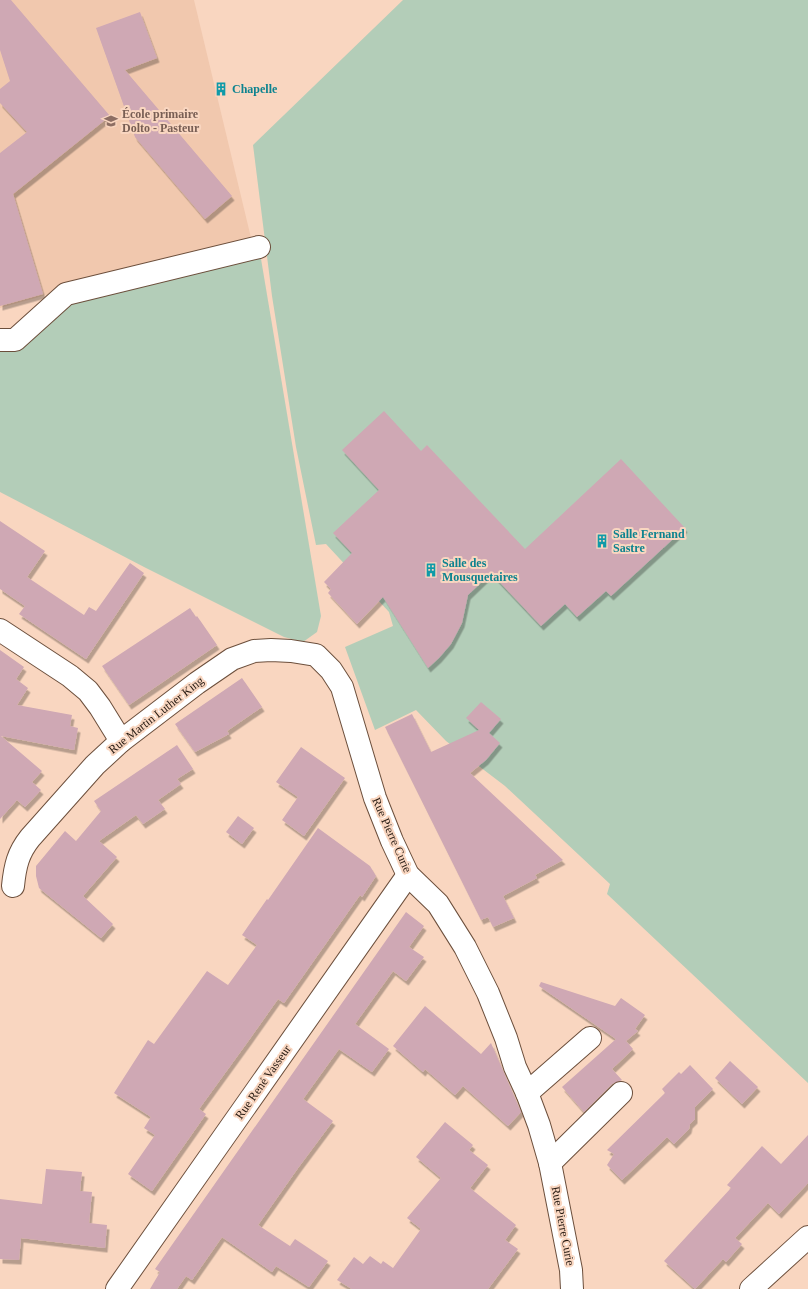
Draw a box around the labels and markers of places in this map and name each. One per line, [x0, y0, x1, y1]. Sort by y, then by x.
building icon: Chapelle [213, 81, 229, 97]
place label: Chapelle [232, 82, 278, 96]
place label: École primaire Dolto - Pasteur [122, 107, 200, 135]
school or university icon: École primaire Dolto - Pasteur [103, 113, 119, 129]
place label: Salle Fernand Sastre [613, 527, 685, 555]
building icon: Salle Fernand Sastre [594, 533, 610, 549]
place label: Salle des Mousquetaires [442, 556, 518, 584]
building icon: Salle des Mousquetaires [423, 562, 439, 578]

